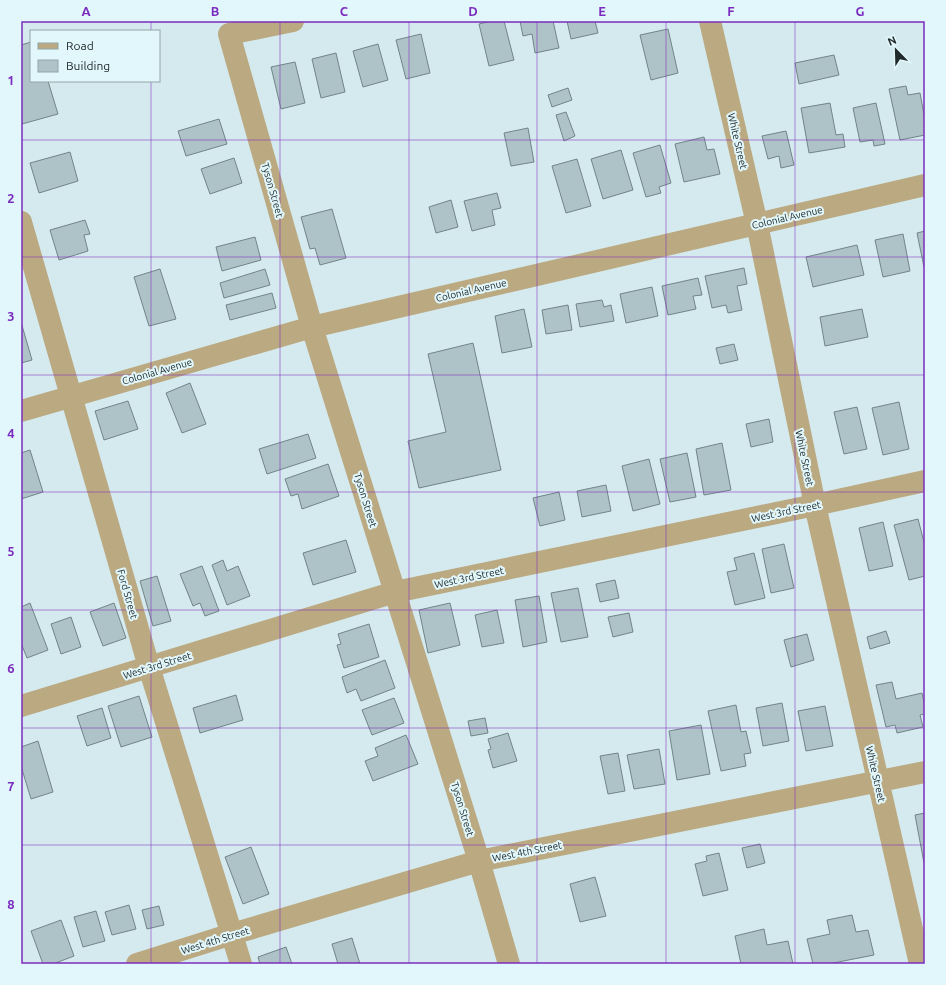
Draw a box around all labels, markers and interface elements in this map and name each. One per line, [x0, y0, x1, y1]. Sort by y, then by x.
text: A [81, 4, 91, 18]
text: B [211, 4, 220, 18]
text: C [340, 4, 349, 18]
text: D [468, 4, 478, 18]
text: E [598, 4, 606, 18]
text: F [727, 4, 735, 18]
text: G [856, 4, 865, 18]
legend [30, 30, 160, 82]
north arrow [876, 30, 916, 70]
text: N [886, 34, 898, 48]
text: Road [66, 39, 94, 52]
text: Building [66, 59, 110, 72]
text: 1 [7, 73, 15, 87]
street label: White Street [726, 112, 749, 170]
street label: Tyson Street [259, 162, 286, 219]
text: 2 [7, 191, 15, 205]
street label: Colonial Avenue [751, 204, 824, 231]
street label: Colonial Avenue [435, 277, 508, 304]
text: 3 [7, 309, 15, 323]
street label: Colonial Avenue [121, 356, 193, 387]
text: 4 [7, 426, 15, 440]
street label: White Street [793, 429, 816, 487]
street label: Tyson Street [352, 472, 379, 529]
street label: West 3rd Street [750, 499, 822, 524]
text: 5 [7, 544, 15, 558]
street label: West 3rd Street [433, 565, 505, 590]
street label: Ford Street [115, 568, 140, 620]
street label: West 3rd Street [122, 650, 193, 681]
text: 6 [7, 661, 15, 675]
street label: White Street [864, 745, 887, 803]
text: 7 [7, 779, 15, 793]
street label: Tyson Street [449, 781, 476, 838]
street label: West 4th Street [491, 839, 563, 864]
text: 8 [7, 897, 15, 911]
street label: West 4th Street [180, 925, 251, 956]

